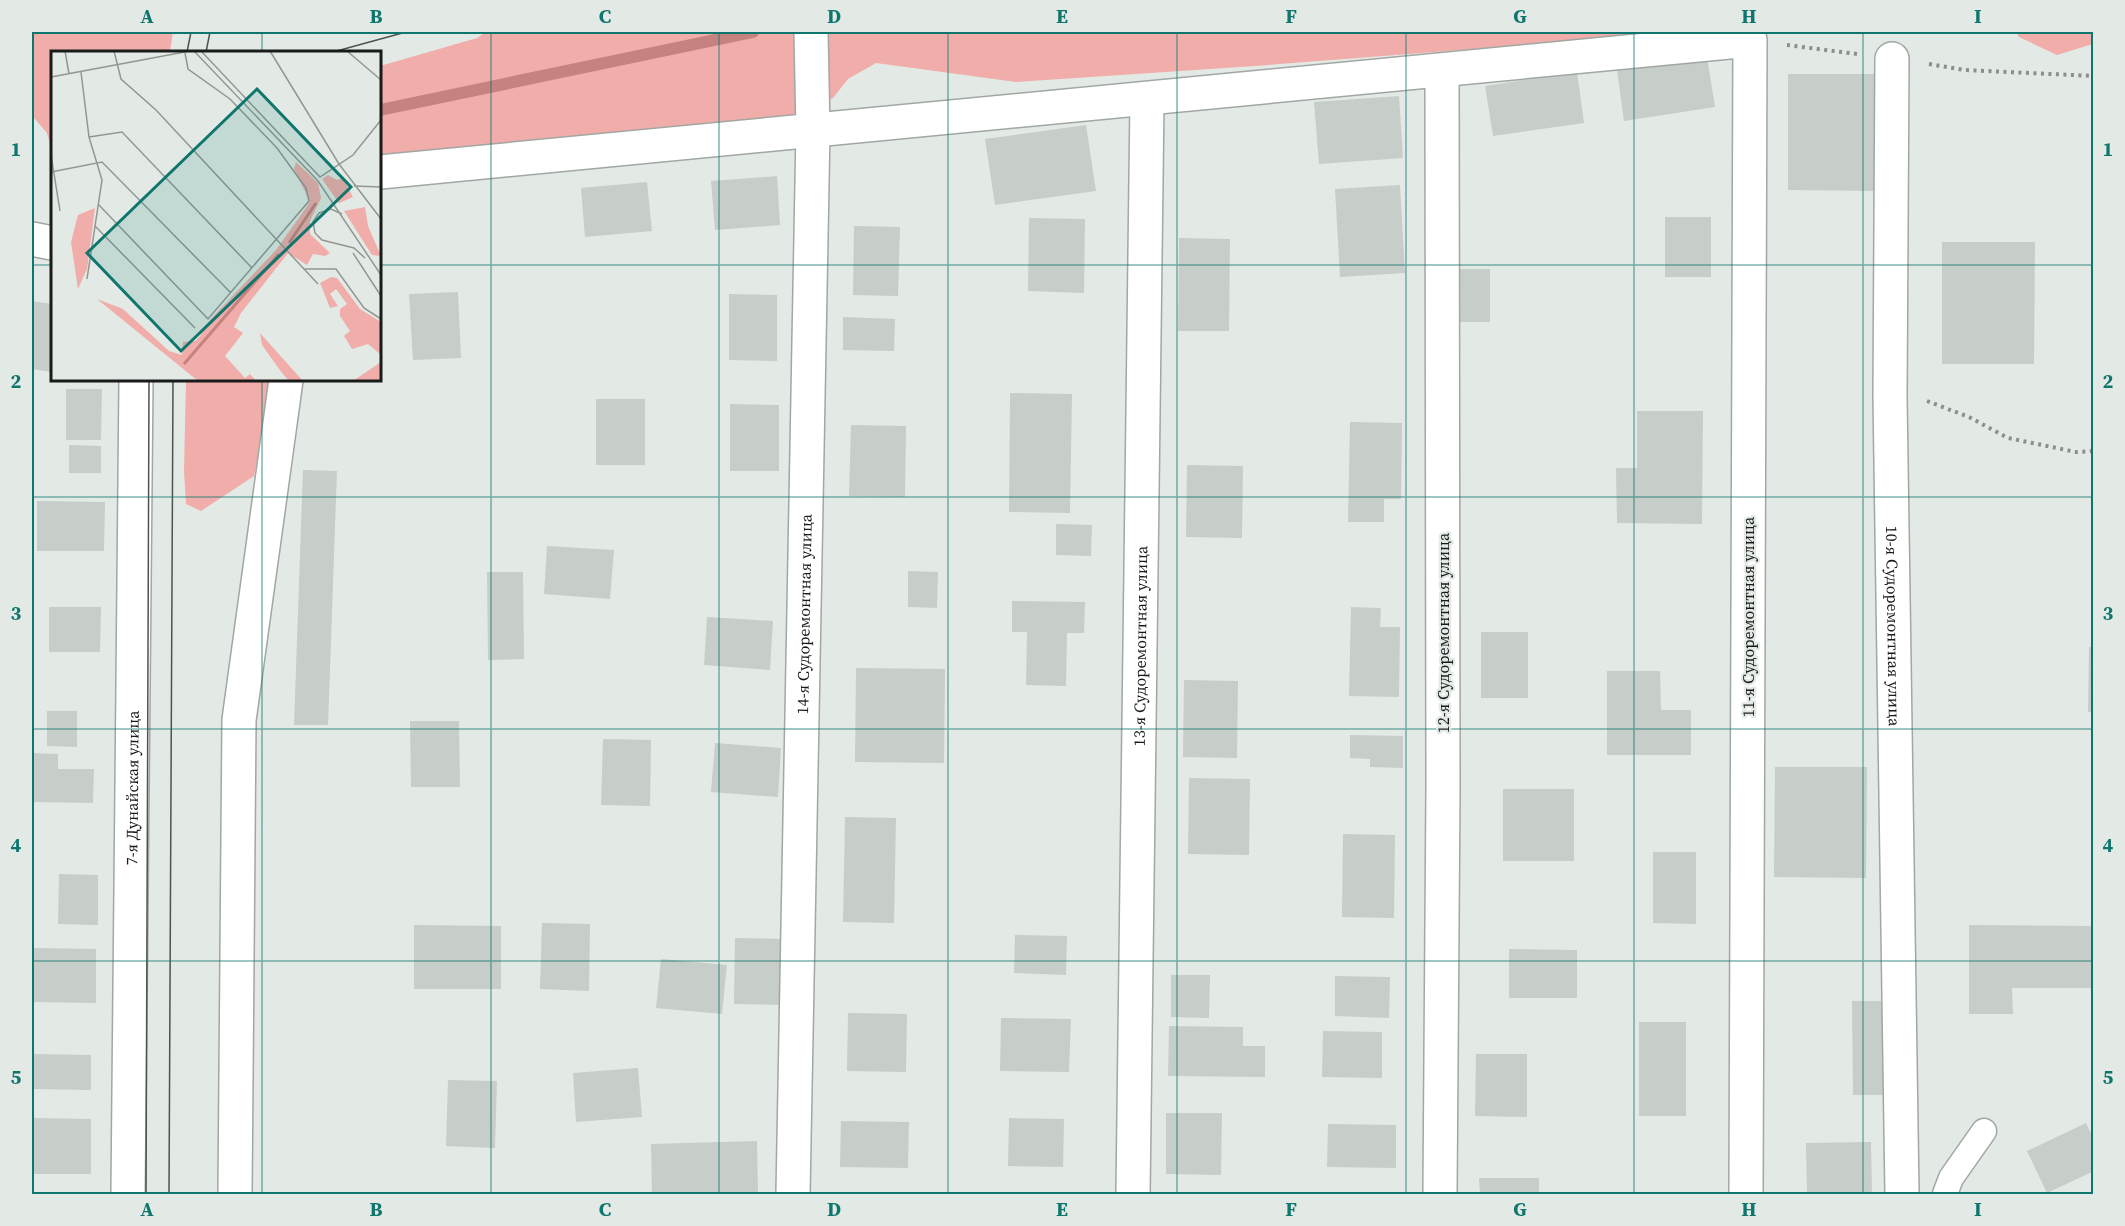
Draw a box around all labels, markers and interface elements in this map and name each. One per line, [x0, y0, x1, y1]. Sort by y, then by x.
text: A [140, 2, 154, 30]
text: B [369, 2, 383, 30]
text: C [599, 2, 611, 30]
text: D [827, 2, 841, 30]
text: E [1056, 2, 1068, 30]
text: F [1285, 2, 1297, 30]
text: G [1513, 2, 1527, 30]
text: H [1741, 2, 1757, 30]
text: I [1974, 2, 1982, 30]
inset map [51, 51, 381, 381]
text: 1 [11, 135, 21, 163]
text: 1 [2103, 135, 2113, 163]
text: 2 [11, 367, 22, 395]
text: 2 [2103, 367, 2114, 395]
street label: 14-я Судоремонтная улица [791, 513, 817, 715]
street label: 11-я Судоремонтная улица [1737, 516, 1759, 717]
street label: 10-я Судоремонтная улица [1881, 526, 1906, 727]
street label: 12-я Судоремонтная улица [1432, 532, 1454, 733]
street label: 13-я Судоремонтная улица [1128, 545, 1152, 746]
text: 3 [11, 599, 22, 627]
text: 3 [2103, 599, 2114, 627]
street label: 7-я Дунайская улица [120, 710, 144, 866]
text: 4 [11, 831, 22, 859]
text: 4 [2103, 831, 2114, 859]
text: 5 [11, 1063, 22, 1091]
text: 5 [2103, 1063, 2114, 1091]
text: A [140, 1195, 154, 1223]
text: B [369, 1195, 383, 1223]
text: C [599, 1195, 611, 1223]
text: D [827, 1195, 841, 1223]
text: E [1056, 1195, 1068, 1223]
text: F [1285, 1195, 1297, 1223]
text: G [1513, 1195, 1527, 1223]
text: H [1741, 1195, 1757, 1223]
text: I [1974, 1195, 1982, 1223]

